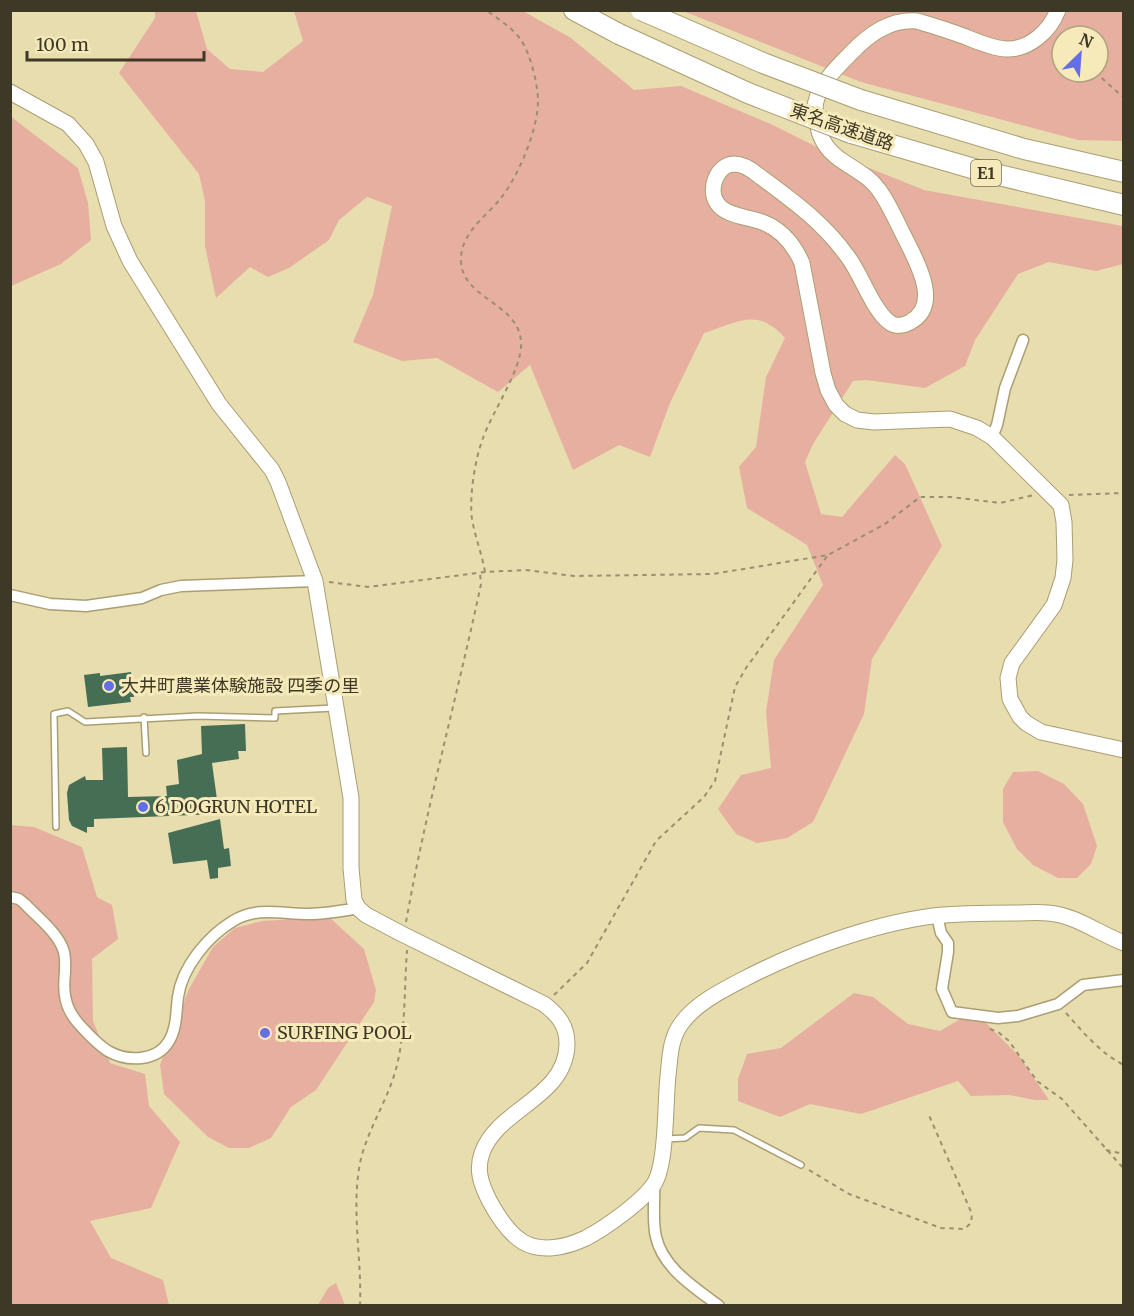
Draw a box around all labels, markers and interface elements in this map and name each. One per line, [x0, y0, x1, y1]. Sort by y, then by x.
scale bar [27, 24, 204, 62]
north arrow [1050, 24, 1110, 84]
text: N [1076, 29, 1097, 52]
text: 100 m [36, 33, 89, 56]
street label: 東名高速道路 [787, 98, 897, 155]
road number: E1 [971, 160, 1001, 186]
place label: 大井町農業体験施設 四季の里 [121, 674, 359, 697]
marker: 大井町農業体験施設 四季の里 [102, 679, 116, 693]
place label: 6 DOGRUN HOTEL [155, 795, 317, 818]
marker: 6 DOGRUN HOTEL [136, 800, 150, 814]
place label: SURFING POOL [277, 1021, 412, 1044]
marker: SURFING POOL [258, 1026, 272, 1040]

